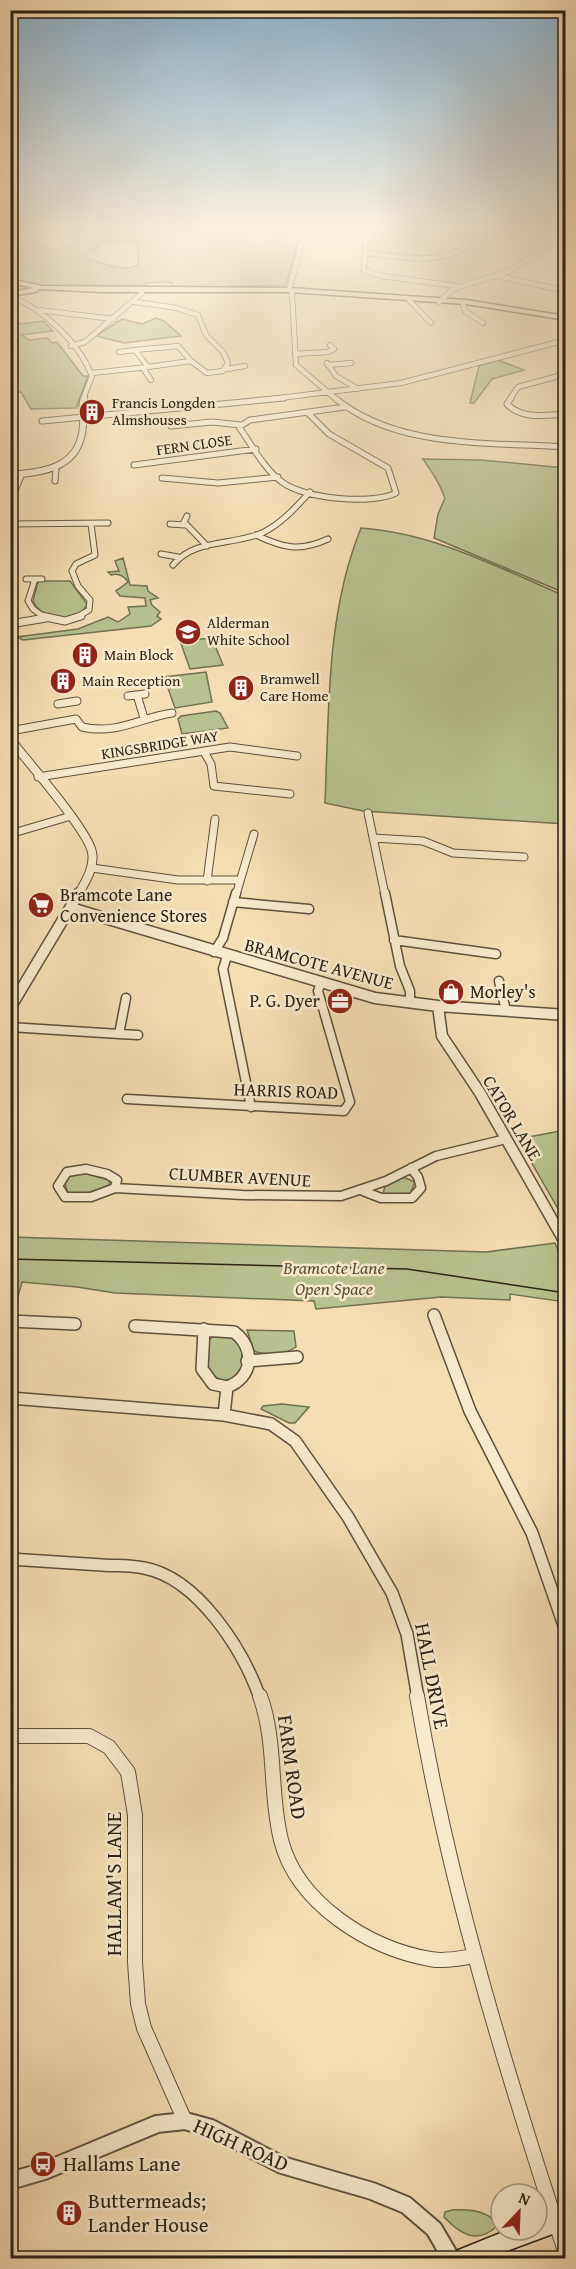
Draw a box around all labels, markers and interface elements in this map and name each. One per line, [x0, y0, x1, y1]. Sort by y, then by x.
place label: Francis Longden Almshouses [112, 392, 216, 430]
building icon: Francis Longden Almshouses [77, 397, 107, 427]
street label: FERN CLOSE [155, 429, 233, 460]
place label: Alderman White School [207, 612, 290, 650]
school or university icon: Alderman White School [173, 617, 203, 647]
building icon: Main Block [70, 640, 100, 670]
place label: Main Block [104, 644, 174, 665]
building icon: Main Reception [48, 666, 78, 696]
place label: Bramwell Care Home [260, 668, 328, 706]
place label: Main Reception [82, 670, 181, 691]
building icon: Bramwell Care Home [226, 673, 256, 703]
street label: KINGSBRIDGE WAY [100, 725, 220, 764]
place label: Bramcote Lane Convenience Stores [60, 881, 207, 929]
supermarket icon: Bramcote Lane Convenience Stores [26, 890, 56, 920]
street label: BRAMCOTE AVENUE [242, 931, 397, 996]
shop icon: Morley's [436, 977, 466, 1007]
place label: Morley's [470, 978, 536, 1005]
office icon: P. G. Dyer [325, 986, 355, 1016]
place label: P. G. Dyer [249, 987, 321, 1014]
street label: CATOR LANE [476, 1070, 549, 1166]
street label: HARRIS ROAD [233, 1075, 339, 1106]
street label: CLUMBER AVENUE [168, 1159, 312, 1194]
park label: Bramcote Lane Open Space [282, 1254, 385, 1302]
street label: HALL DRIVE [407, 1620, 458, 1732]
street label: FARM ROAD [270, 1713, 315, 1821]
street label: HALLAM'S LANE [98, 1811, 129, 1956]
street label: HIGH ROAD [189, 2110, 294, 2179]
place label: Hallams Lane [63, 2148, 181, 2179]
bus stop icon: Hallams Lane [28, 2149, 58, 2179]
north arrow [489, 2182, 549, 2242]
place label: Buttermeads; Lander House [88, 2185, 209, 2240]
text: N [515, 2185, 535, 2211]
building icon: Buttermeads; Lander House [54, 2198, 84, 2228]

